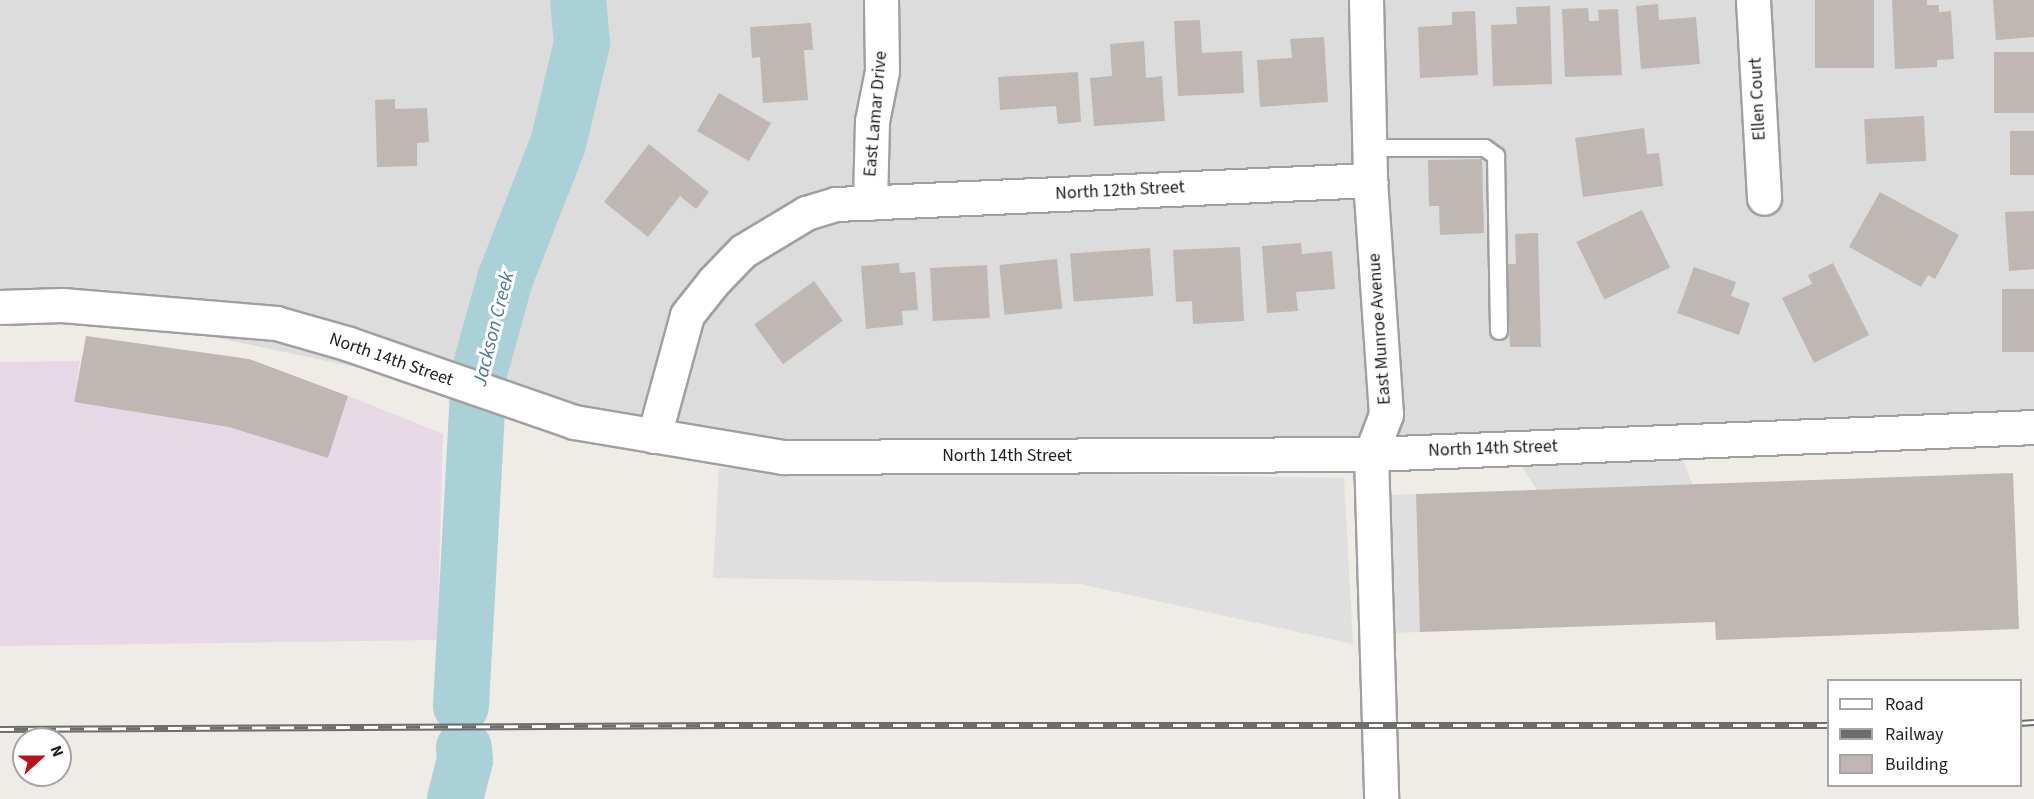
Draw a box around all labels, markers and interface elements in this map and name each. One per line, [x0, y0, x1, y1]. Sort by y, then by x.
street label: East Lamar Drive [860, 50, 892, 178]
street label: Ellen Court [1745, 57, 1771, 141]
street label: North 12th Street [1055, 177, 1185, 205]
street label: East Munroe Avenue [1364, 252, 1396, 406]
water label: Jackson Creek [468, 269, 520, 389]
street label: North 14th Street [326, 329, 456, 391]
street label: North 14th Street [1428, 436, 1558, 462]
street label: North 14th Street [942, 445, 1072, 467]
legend [1827, 679, 2022, 787]
text: Road [1885, 692, 1924, 717]
text: Railway [1885, 722, 1944, 747]
north arrow [12, 727, 72, 787]
text: N [45, 742, 69, 760]
text: Building [1885, 752, 1948, 777]

